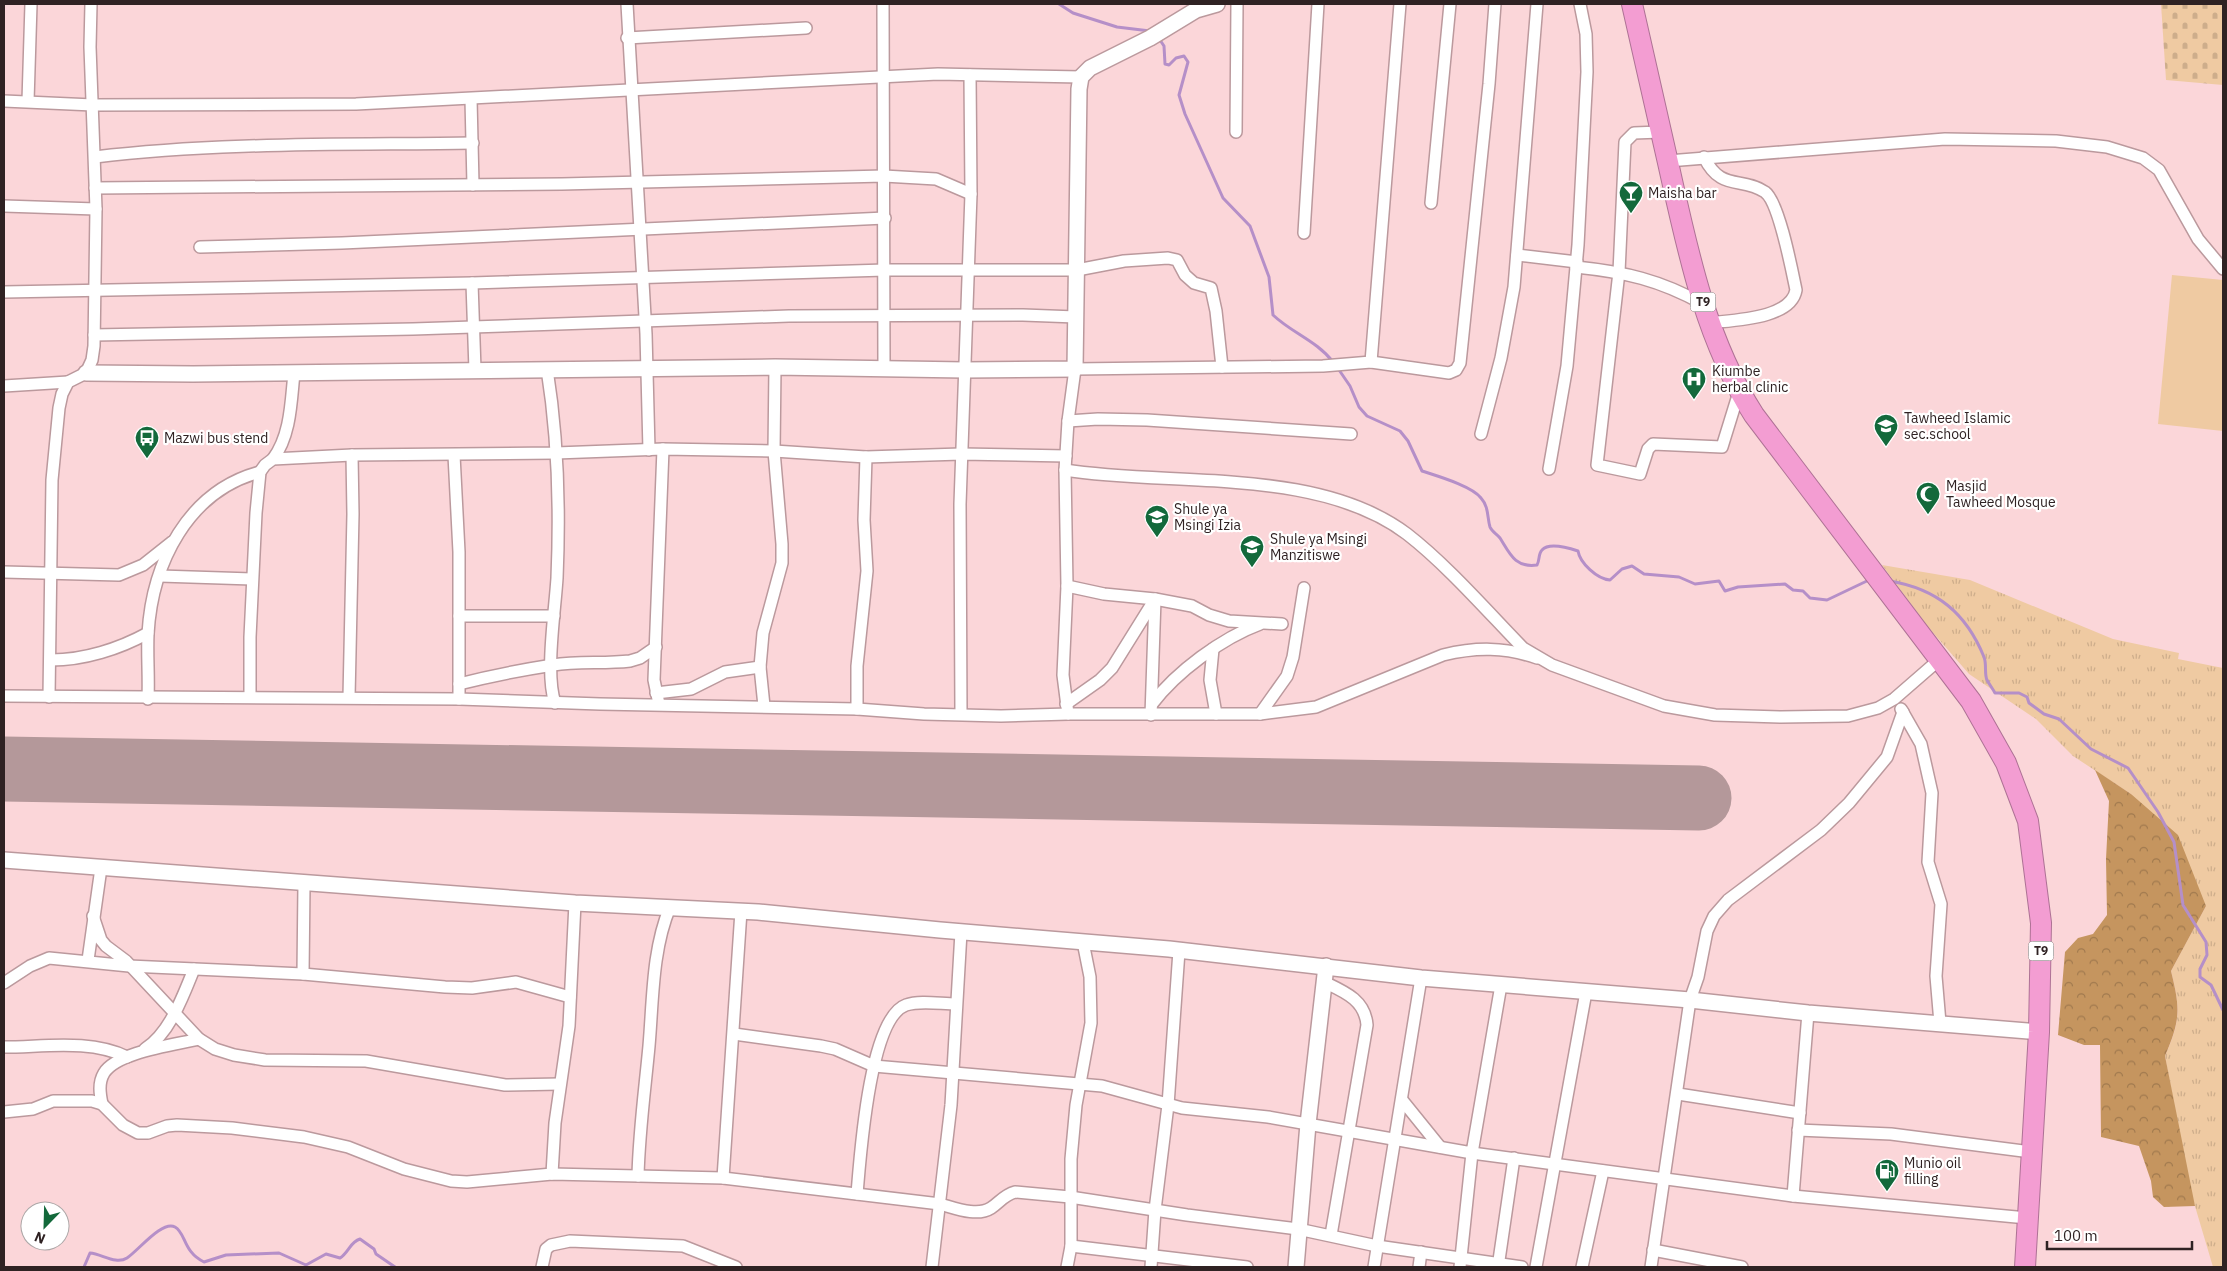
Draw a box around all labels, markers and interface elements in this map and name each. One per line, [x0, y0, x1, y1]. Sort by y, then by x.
bar icon: Maisha bar [1618, 180, 1644, 214]
place label: Maisha bar [1648, 184, 1717, 202]
road number: T9 [1690, 292, 1716, 312]
place label: Kiumbe herbal clinic [1712, 362, 1788, 396]
hospital icon: Kiumbe herbal clinic [1681, 366, 1707, 400]
place label: Tawheed Islamic sec.school [1904, 409, 2010, 443]
school or university icon: Tawheed Islamic sec.school [1873, 413, 1899, 447]
bus stop icon: Mazwi bus stend [134, 425, 160, 459]
place label: Mazwi bus stend [164, 429, 268, 447]
place label: Masjid Tawheed Mosque [1946, 477, 2056, 511]
mosque icon: Masjid Tawheed Mosque [1915, 481, 1941, 515]
place label: Shule ya Msingi Izia [1174, 500, 1241, 534]
school or university icon: Shule ya Msingi Izia [1144, 504, 1170, 538]
place label: Shule ya Msingi Manzitiswe [1270, 530, 1367, 564]
school or university icon: Shule ya Msingi Manzitiswe [1239, 534, 1265, 568]
road number: T9 [2028, 941, 2054, 960]
place label: Munio oil filling [1904, 1154, 1961, 1188]
fuel station icon: Munio oil filling [1874, 1158, 1900, 1192]
north arrow [20, 1201, 70, 1251]
scale bar [2047, 1218, 2192, 1250]
text: 100 m [2054, 1226, 2098, 1245]
text: N [32, 1228, 48, 1248]

